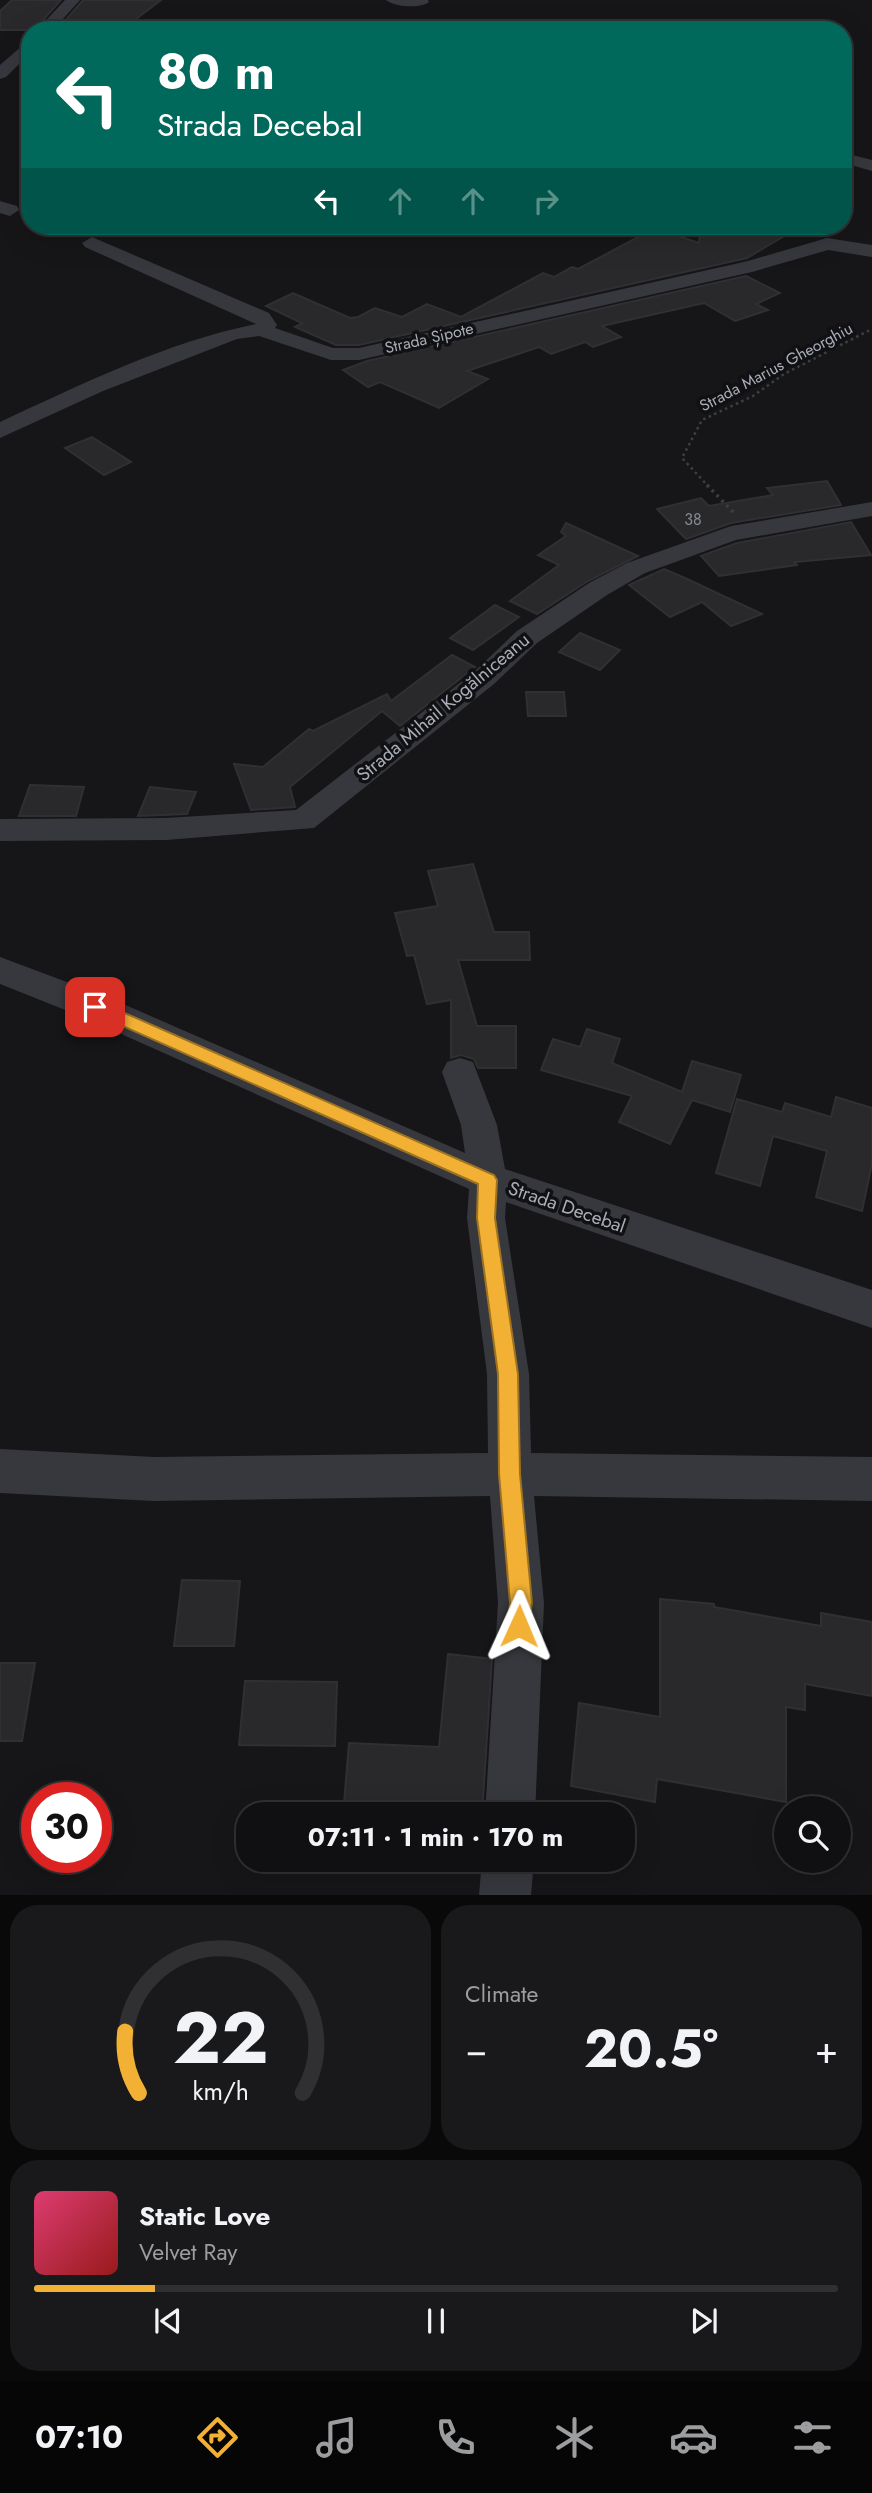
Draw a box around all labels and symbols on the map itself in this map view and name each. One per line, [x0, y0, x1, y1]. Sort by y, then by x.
street label: Strada Șipote [382, 317, 476, 359]
street label: Strada Marius Gheorghiu [695, 317, 857, 417]
house number: 38 [684, 508, 702, 531]
street label: Strada Mihail Kogălniceanu [351, 626, 535, 788]
pin [65, 977, 125, 1037]
street label: Strada Decebal [505, 1174, 629, 1240]
position arrow [482, 1589, 556, 1663]
speed limit sign: 30 [21, 1782, 112, 1873]

